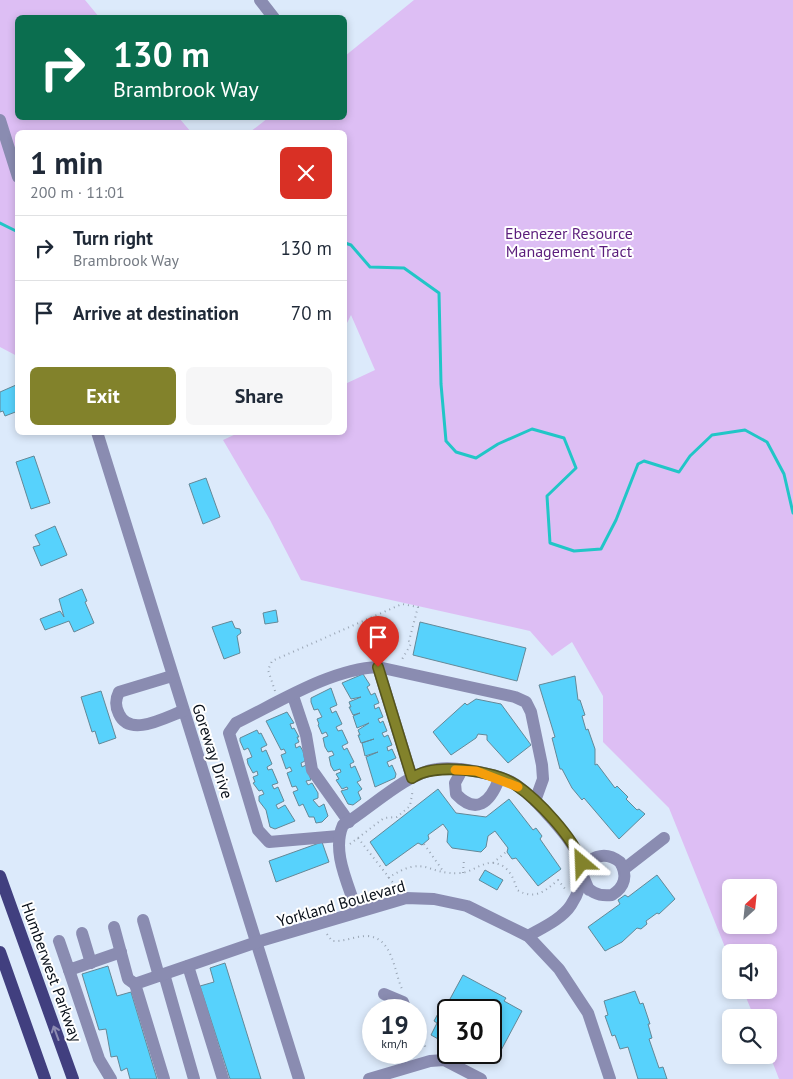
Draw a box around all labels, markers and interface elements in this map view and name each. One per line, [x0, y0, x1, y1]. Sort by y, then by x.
text: 130 m [113, 31, 210, 77]
icon: right [30, 35, 95, 100]
text: Brambrook Way [113, 75, 259, 103]
text: 1 min [30, 143, 103, 182]
button: close [280, 147, 332, 199]
text: 200 m · 11:01 [30, 182, 125, 202]
park label: Ebenezer Resource Management Tract [505, 223, 633, 261]
text: Turn right [73, 226, 153, 250]
icon: right [30, 234, 58, 262]
text: 130 m [280, 236, 332, 260]
text: Brambrook Way [73, 250, 179, 270]
icon: arrive [30, 299, 58, 327]
text: Arrive at destination [73, 301, 239, 325]
text: 70 m [291, 301, 332, 325]
button: Exit [30, 367, 176, 425]
button: Share [186, 367, 332, 425]
pin [357, 616, 399, 667]
icon: arrive [364, 623, 392, 651]
street label: Goreway Drive [188, 701, 238, 801]
position arrow [555, 836, 607, 888]
street label: Yorkland Boulevard [275, 875, 407, 931]
north arrow [722, 879, 778, 934]
map controls [722, 879, 777, 1064]
street label: Humberwest Parkway [17, 899, 87, 1045]
button: sound [722, 944, 777, 999]
speed limit sign: 30 [437, 999, 502, 1064]
text: 19 [380, 1009, 409, 1041]
button: search [722, 1009, 777, 1064]
one-way arrow [51, 1026, 60, 1041]
text: km/h [381, 1036, 408, 1051]

